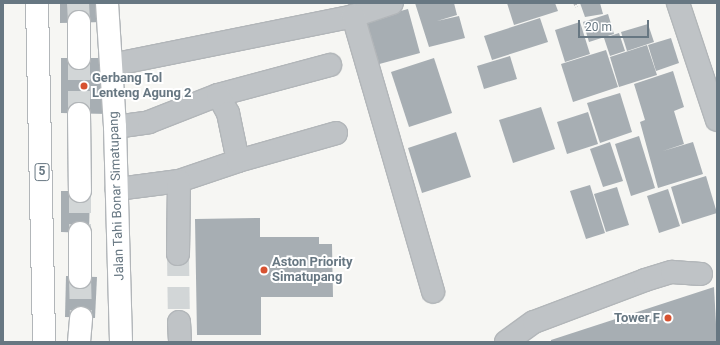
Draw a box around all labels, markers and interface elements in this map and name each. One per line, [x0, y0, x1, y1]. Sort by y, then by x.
scale bar [580, 12, 651, 38]
text: 20 m [585, 20, 612, 34]
place label: Gerbang Tol Lenteng Agung 2 [92, 71, 192, 102]
marker: Gerbang Tol Lenteng Agung 2 [79, 81, 89, 91]
street label: Jalan Tahi Bonar Simatupang [106, 111, 128, 281]
road number: 5 [34, 162, 50, 182]
place label: Aston Priority Simatupang [272, 255, 353, 286]
marker: Aston Priority Simatupang [259, 265, 269, 275]
place label: Tower F [614, 310, 660, 326]
marker: Tower F [663, 313, 673, 323]

